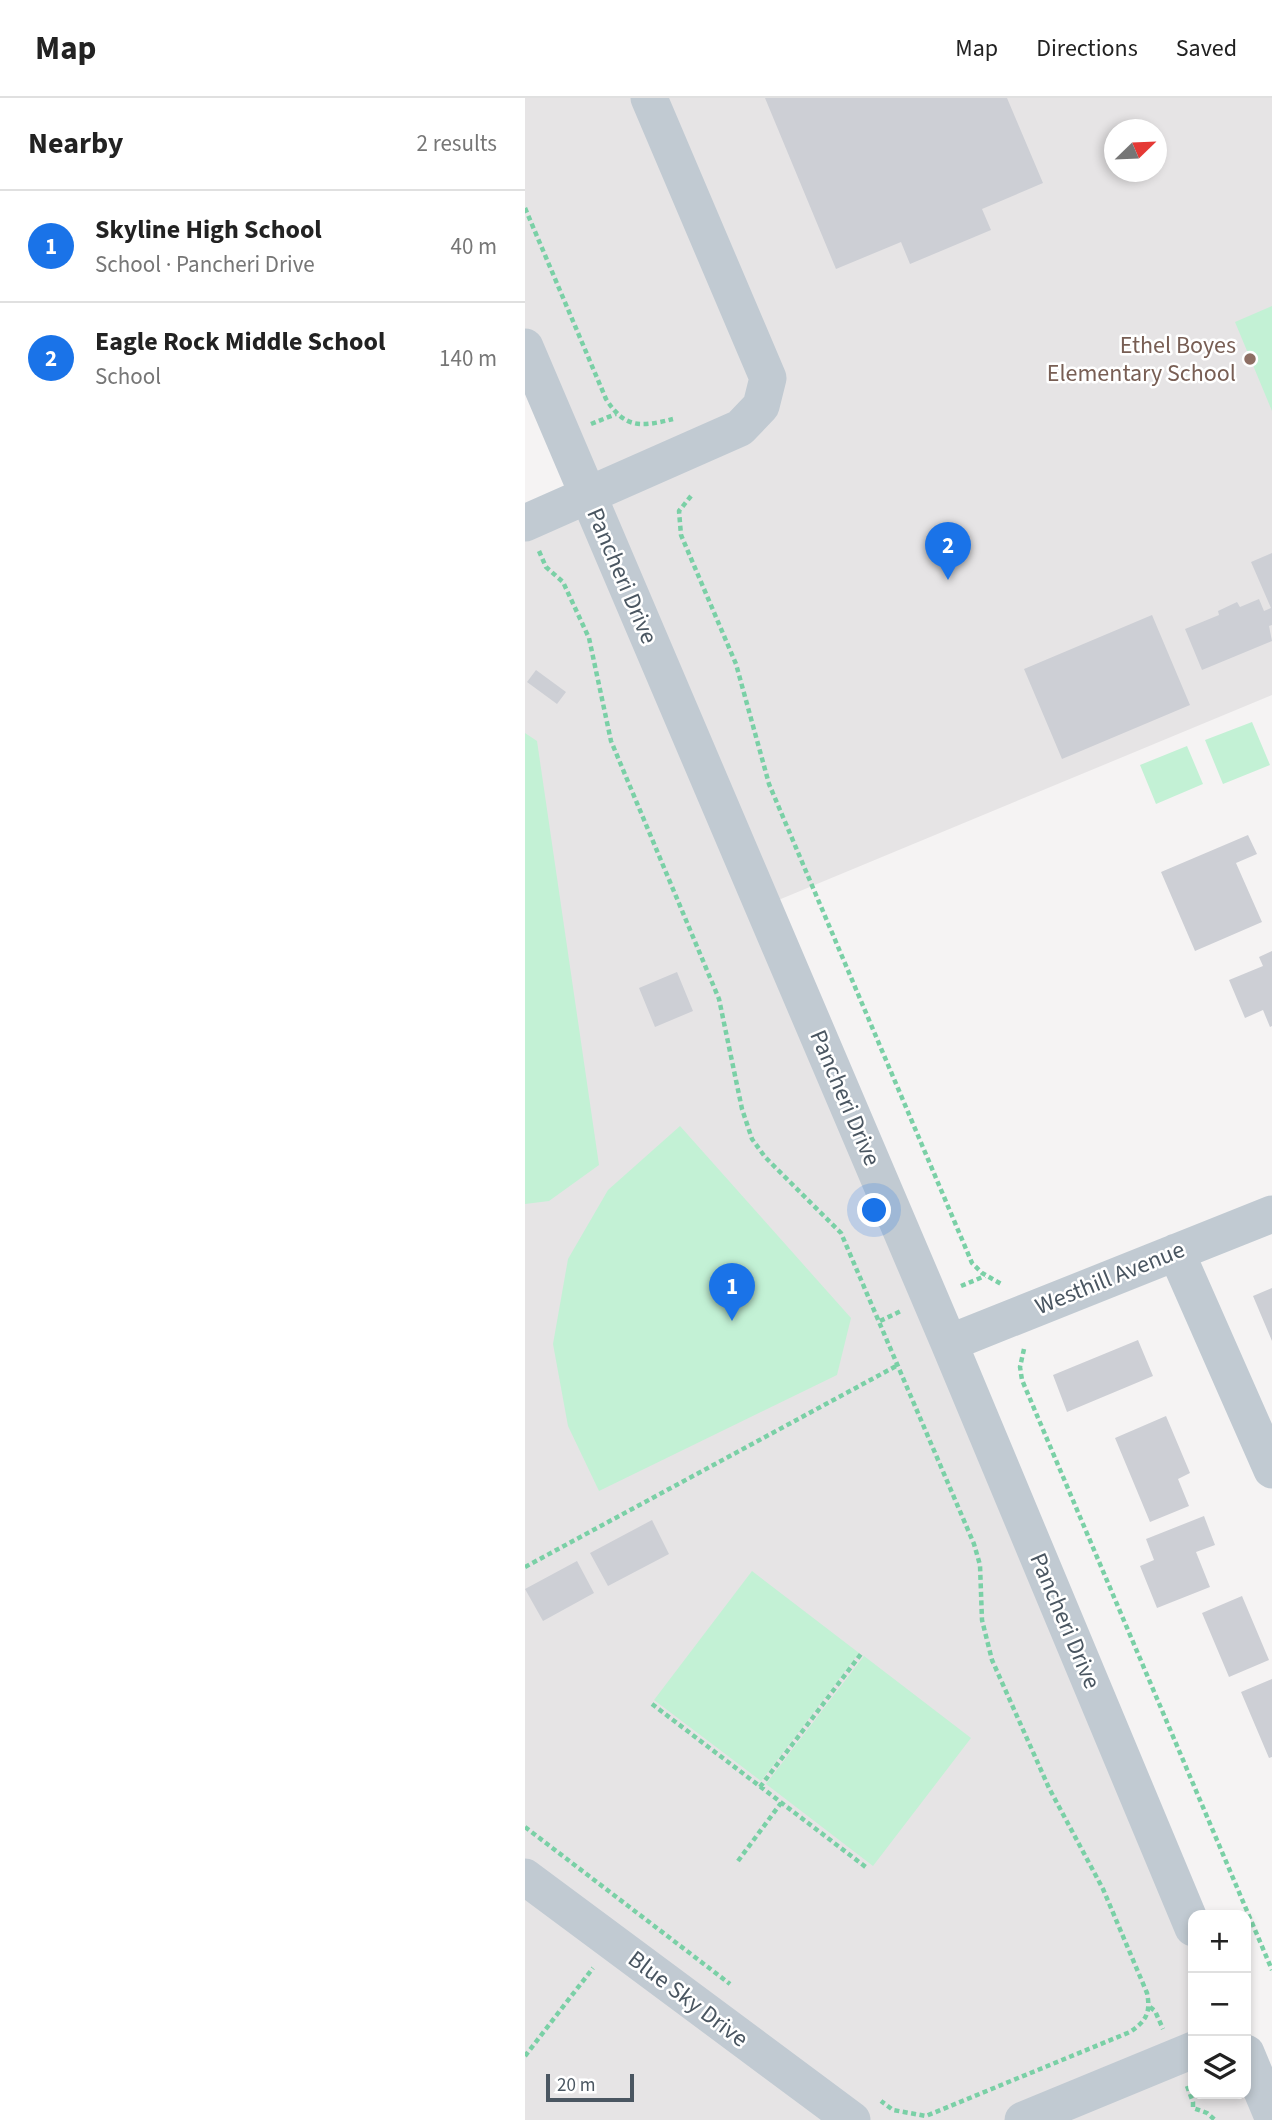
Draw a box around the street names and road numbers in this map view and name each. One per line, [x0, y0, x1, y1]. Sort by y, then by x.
street label: Pancheri Drive [578, 503, 666, 649]
street label: Pancheri Drive [801, 1025, 889, 1171]
street label: Westhill Avenue [1030, 1232, 1190, 1324]
street label: Pancheri Drive [1021, 1548, 1109, 1694]
street label: Blue Sky Drive [620, 1942, 756, 2056]

